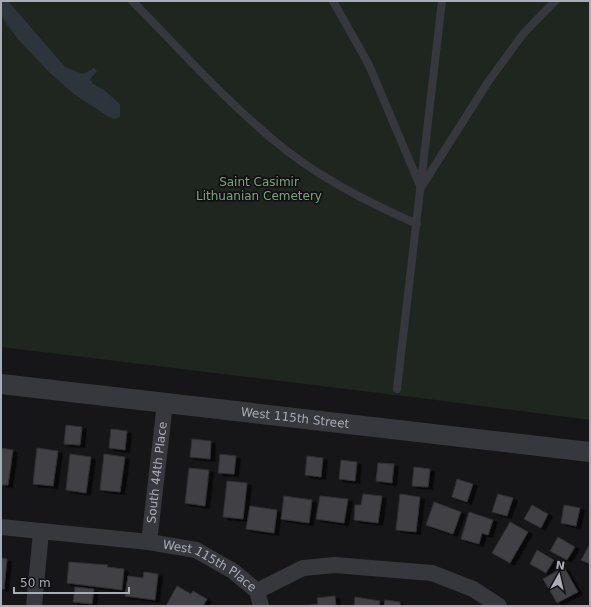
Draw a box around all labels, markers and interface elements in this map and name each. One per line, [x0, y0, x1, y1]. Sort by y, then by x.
park label: Saint Casimir Lithuanian Cemetery [196, 175, 322, 203]
street label: West 115th Street [240, 405, 350, 431]
street label: South 44th Place [144, 421, 170, 524]
street label: West 115th Place [162, 537, 259, 594]
north arrow [539, 555, 579, 595]
text: N [555, 559, 566, 573]
scale bar [14, 569, 129, 595]
text: 50 m [20, 576, 51, 590]

